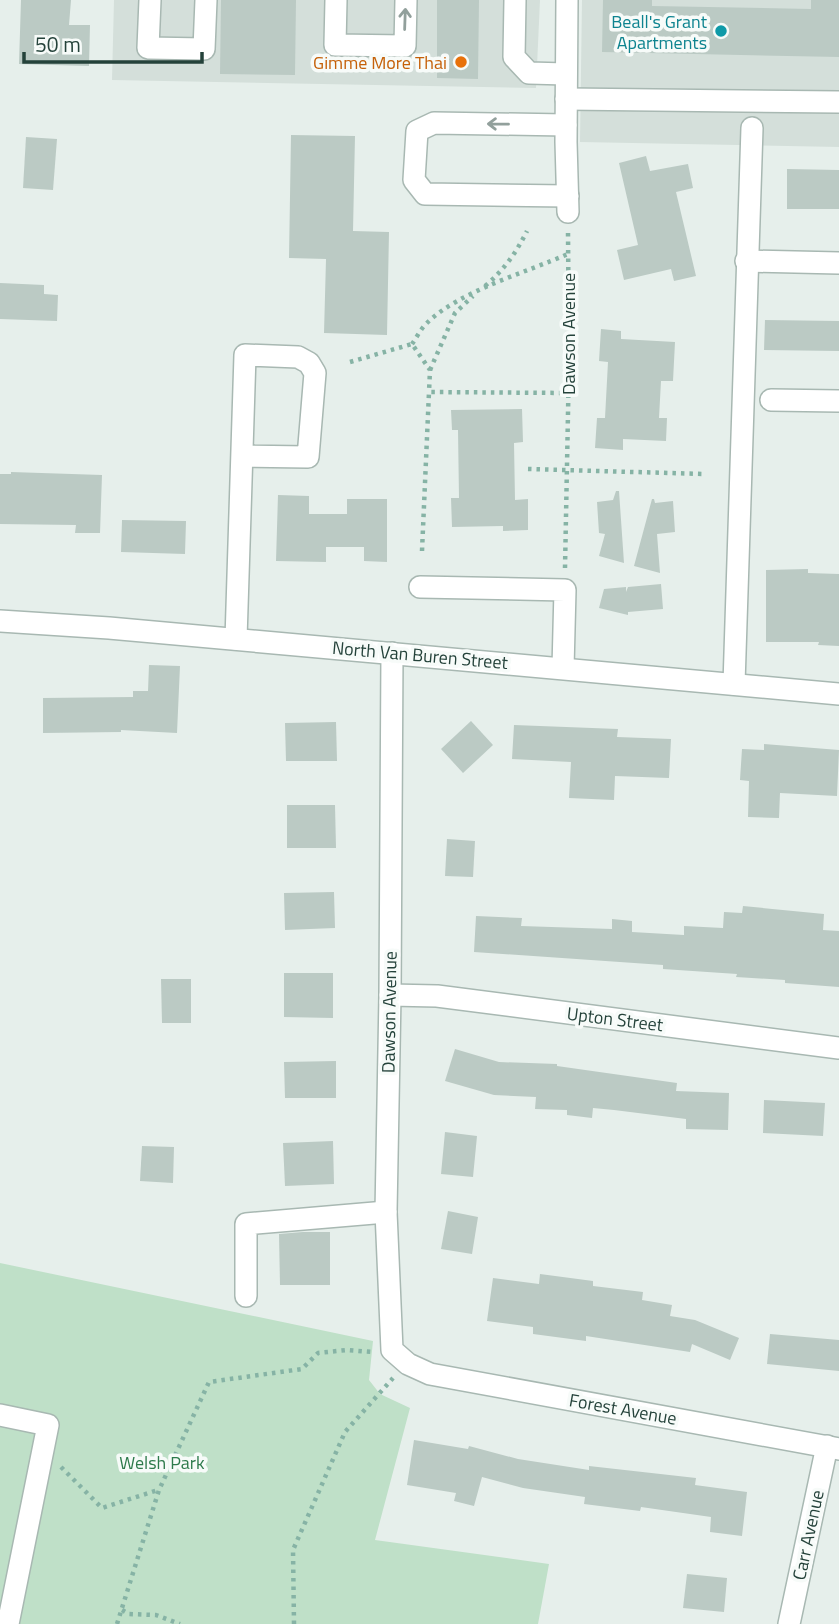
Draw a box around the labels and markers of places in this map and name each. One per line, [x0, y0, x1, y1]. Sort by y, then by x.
place label: Beall's Grant Apartments [611, 8, 708, 56]
marker: Beall's Grant Apartments [713, 23, 729, 39]
place label: Gimme More Thai [313, 49, 447, 76]
marker: Gimme More Thai [453, 54, 469, 70]

